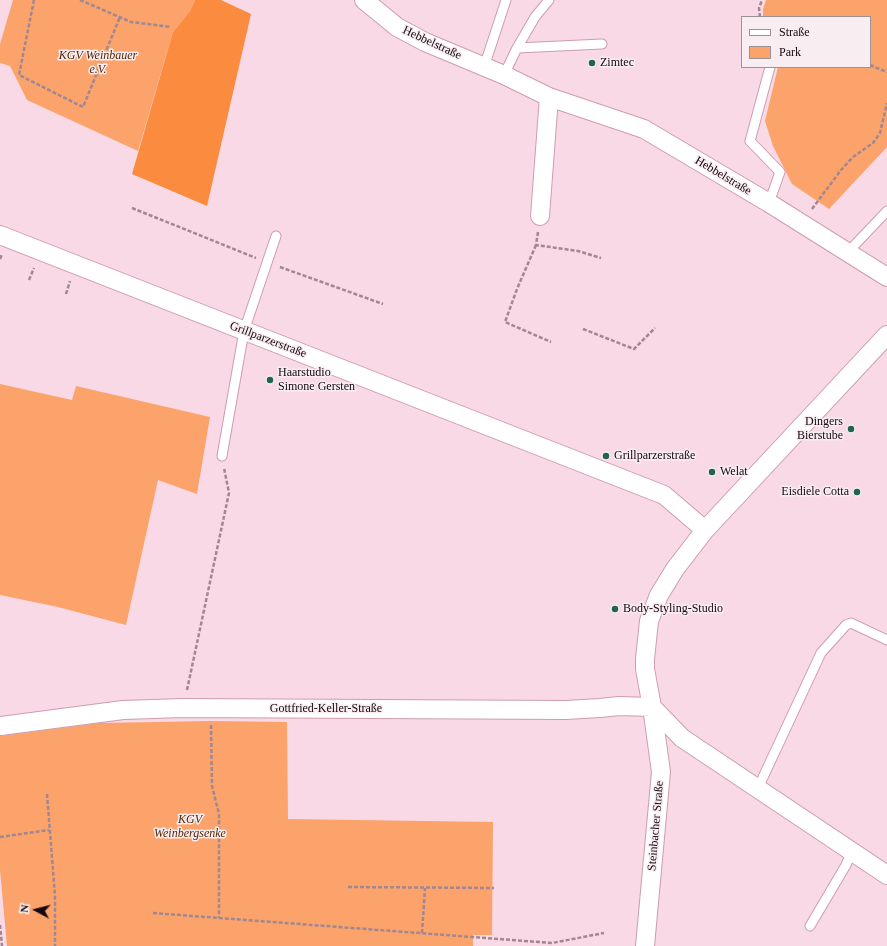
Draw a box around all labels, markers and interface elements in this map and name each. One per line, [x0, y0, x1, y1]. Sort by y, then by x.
legend [741, 16, 871, 68]
street label: Hebbelstraße [400, 23, 464, 63]
text: Straße [779, 25, 810, 39]
text: Park [779, 45, 801, 59]
park label: KGV Weinbauer e.V. [59, 49, 137, 77]
place label: Zimtec [600, 56, 634, 70]
marker: Zimtec [587, 58, 597, 68]
street label: Hebbelstraße [692, 154, 754, 198]
street label: Grillparzerstraße [227, 319, 309, 361]
place label: Haarstudio Simone Gersten [278, 366, 355, 394]
marker: Haarstudio Simone Gersten [265, 375, 275, 385]
place label: Dingers Bierstube [797, 415, 843, 443]
marker: Dingers Bierstube [846, 424, 856, 434]
place label: Grillparzerstraße [614, 449, 695, 463]
marker: Grillparzerstraße [601, 451, 611, 461]
place label: Welat [720, 465, 748, 479]
marker: Welat [707, 467, 717, 477]
place label: Eisdiele Cotta [781, 485, 849, 499]
marker: Eisdiele Cotta [852, 487, 862, 497]
place label: Body-Styling-Studio [623, 602, 723, 616]
marker: Body-Styling-Studio [610, 604, 620, 614]
street label: Gottfried-Keller-Straße [270, 702, 382, 716]
street label: Steinbacher Straße [645, 780, 667, 872]
park label: KGV Weinbergsenke [154, 813, 226, 841]
north arrow [16, 890, 56, 930]
text: N [18, 904, 31, 913]

